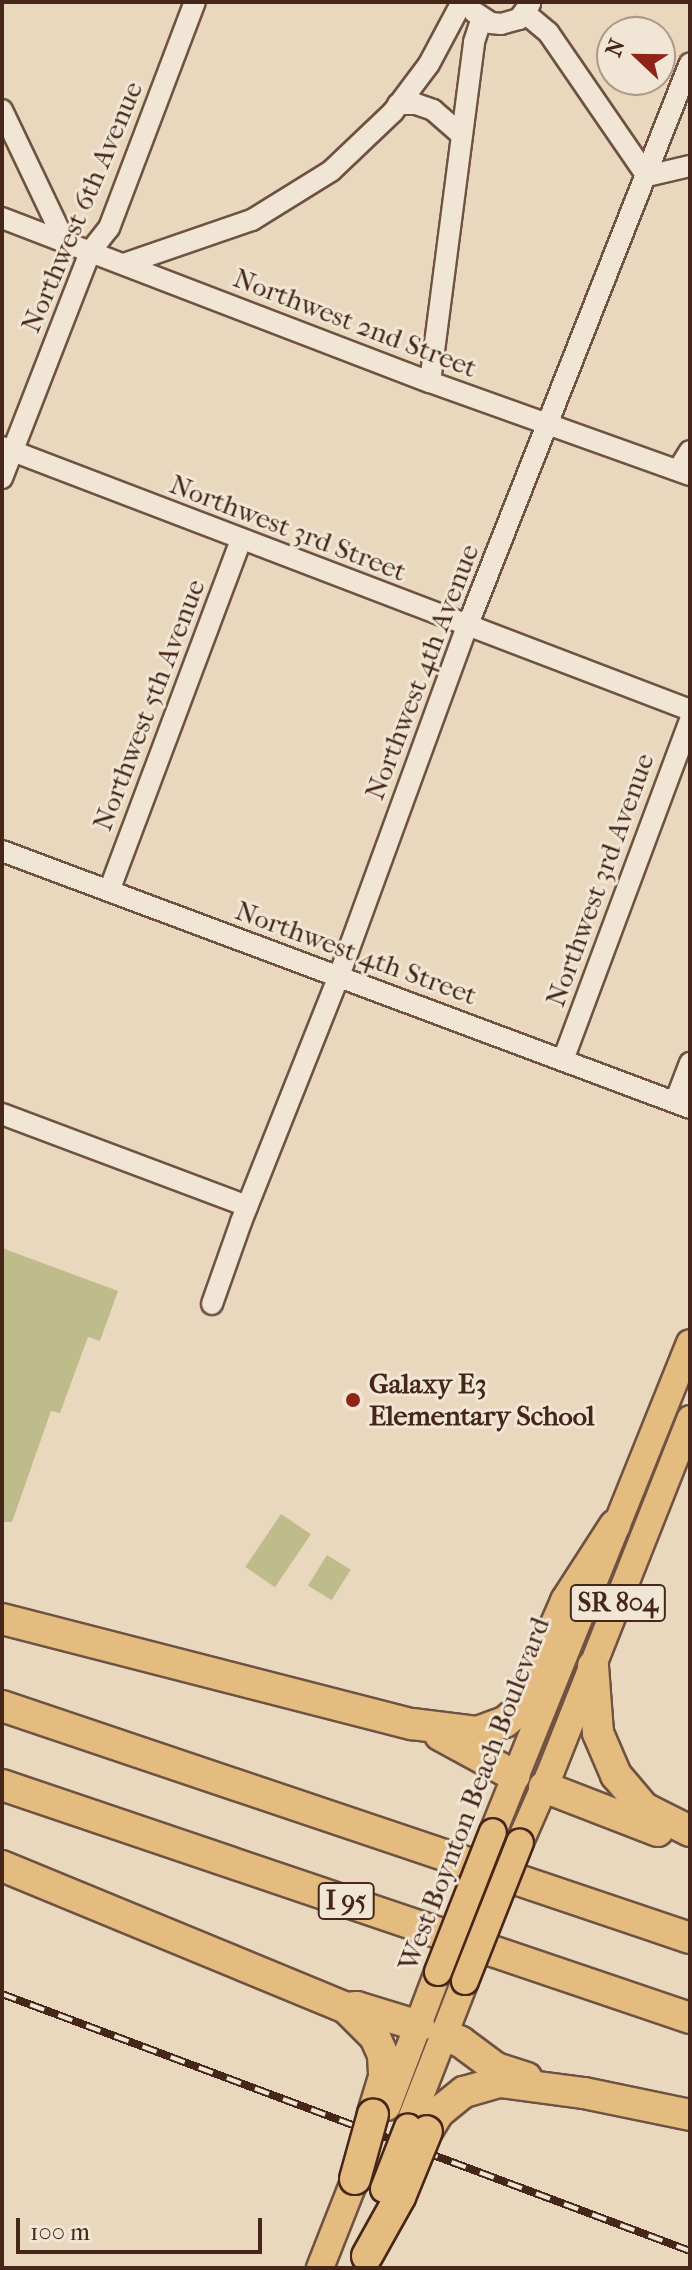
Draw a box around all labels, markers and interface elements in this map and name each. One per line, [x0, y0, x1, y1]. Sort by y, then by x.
north arrow [596, 16, 676, 96]
text: N [600, 35, 631, 60]
street label: Northwest 6th Avenue [14, 76, 150, 338]
street label: Northwest 2nd Street [229, 261, 481, 385]
street label: Northwest 3rd Street [165, 467, 411, 589]
street label: Northwest 4th Avenue [358, 539, 486, 805]
street label: Northwest 5th Avenue [86, 575, 212, 835]
street label: Northwest 3rd Avenue [539, 749, 661, 1011]
street label: Northwest 4th Street [231, 894, 481, 1012]
place label: Galaxy E3 Elementary School [369, 1367, 595, 1433]
marker: Galaxy E3 Elementary School [344, 1391, 362, 1409]
road number: SR 804 [568, 1581, 668, 1625]
street label: West Boynton Beach Boulevard [391, 1612, 557, 1976]
road number: I 95 [316, 1879, 376, 1923]
scale bar [20, 2202, 266, 2252]
text: 100 m [30, 2218, 90, 2246]

